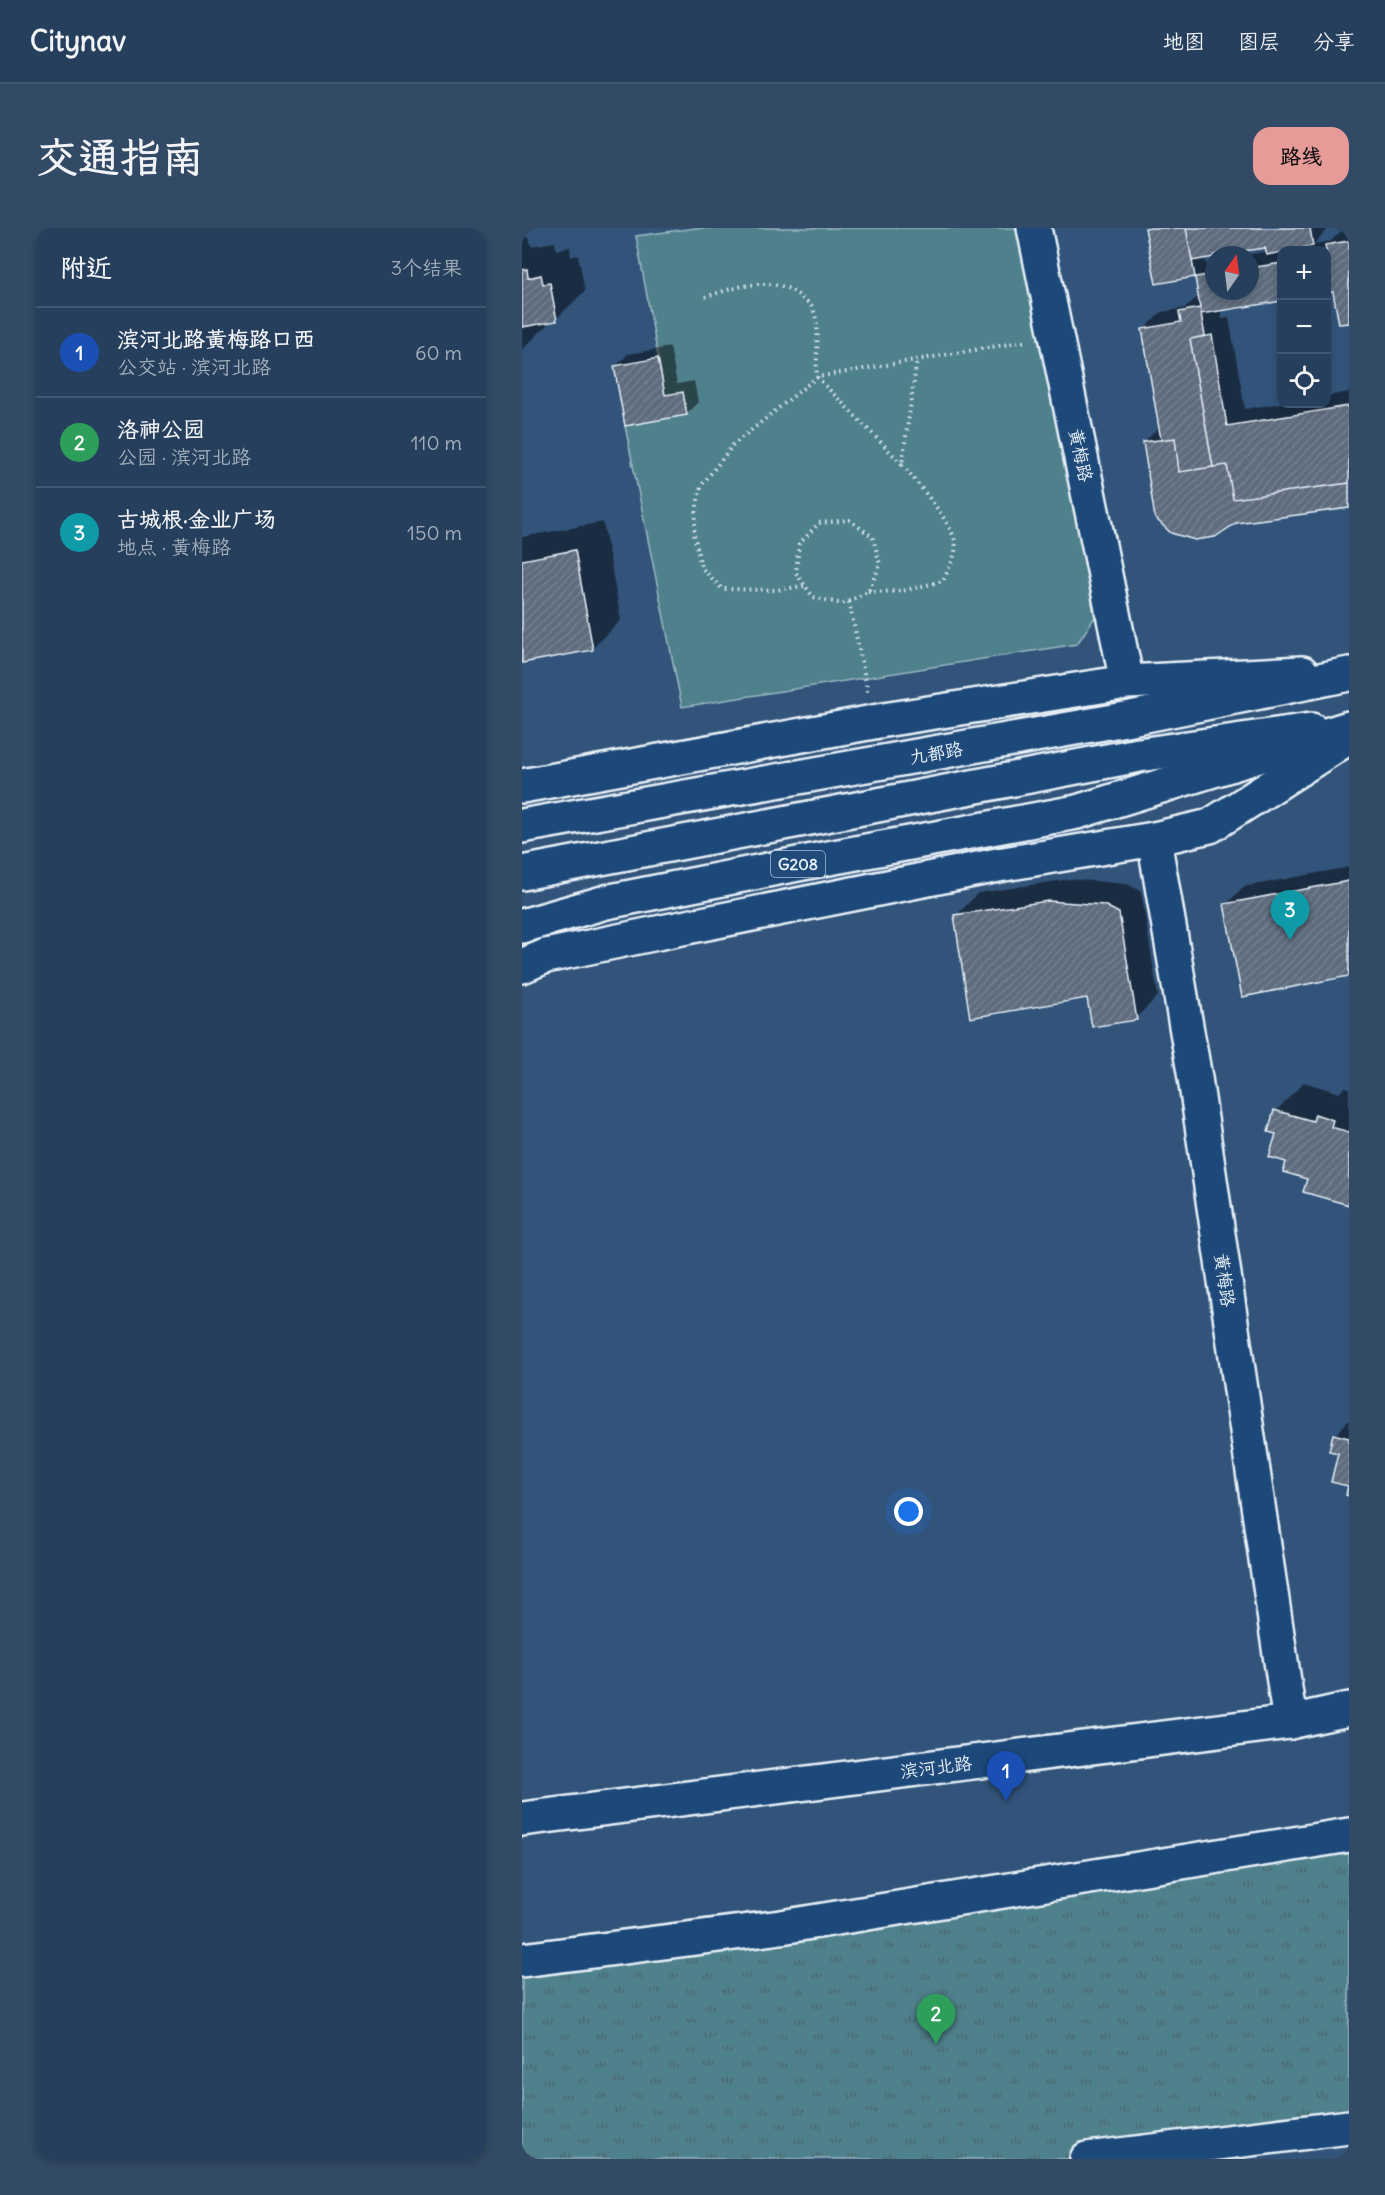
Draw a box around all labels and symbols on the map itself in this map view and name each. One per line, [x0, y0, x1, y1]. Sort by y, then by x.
north arrow [1205, 246, 1259, 300]
street label: 黄梅路 [1064, 426, 1098, 484]
street label: 九都路 [907, 737, 965, 769]
road number: G208 [771, 851, 825, 877]
pin: 3 [1270, 890, 1310, 940]
street label: 黄梅路 [1210, 1252, 1240, 1308]
your location [894, 1497, 923, 1526]
street label: 滨河北路 [899, 1751, 973, 1783]
pin: 1 [986, 1752, 1026, 1801]
pin: 2 [916, 1994, 956, 2044]

